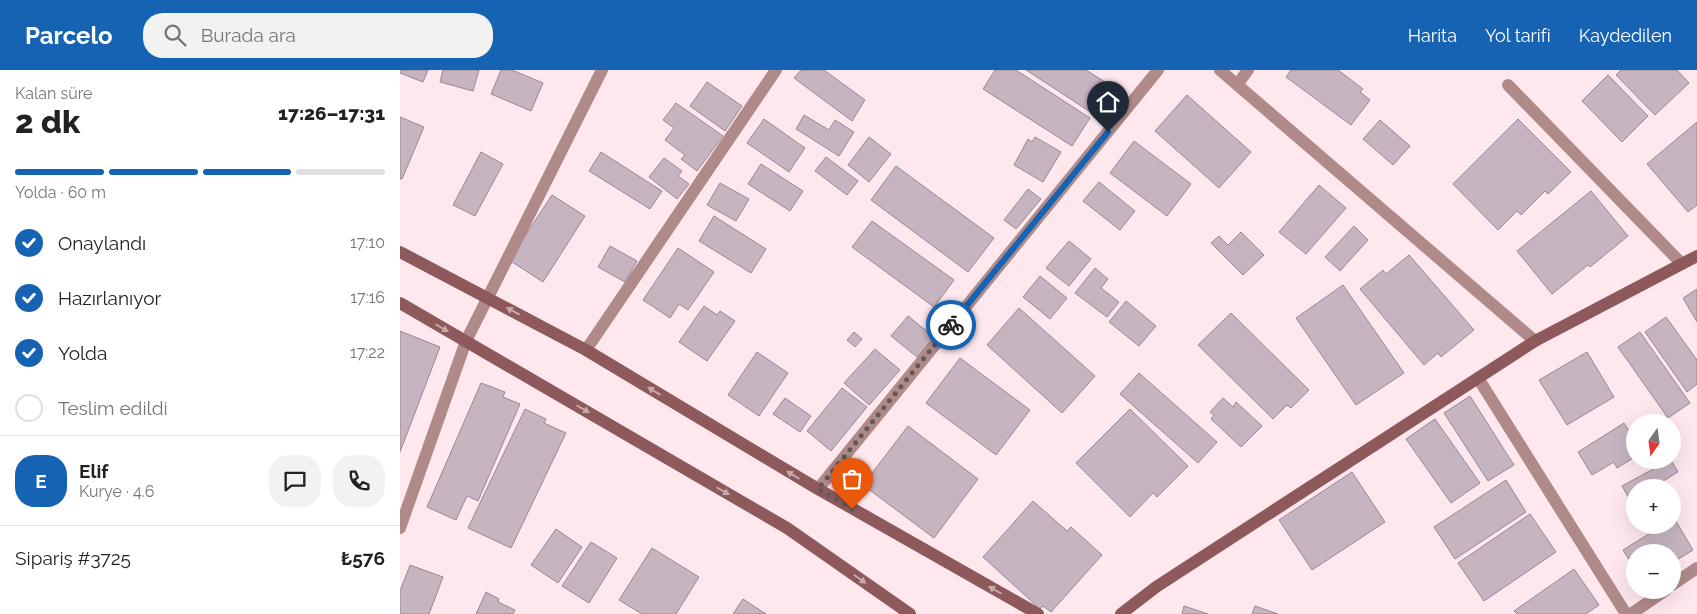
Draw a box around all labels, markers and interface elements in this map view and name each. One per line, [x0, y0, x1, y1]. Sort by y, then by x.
search box [143, 13, 493, 58]
text: Parcelo [25, 21, 113, 50]
icon: search [161, 21, 189, 49]
text: Burada ara [201, 24, 296, 46]
text: Harita [1408, 25, 1457, 46]
text: Yol tarifi [1485, 25, 1551, 46]
text: Kaydedilen [1579, 25, 1672, 46]
pin [1087, 81, 1129, 132]
text: Kalan süre [15, 84, 92, 103]
icon: home [1094, 88, 1122, 116]
text: 17:26–17:31 [278, 102, 385, 124]
text: 2 dk [15, 103, 80, 140]
text: Yolda · 60 m [15, 183, 106, 202]
icon: check [15, 229, 43, 257]
text: Onaylandı [58, 232, 146, 254]
text: 17:10 [350, 233, 385, 252]
icon: check [15, 284, 43, 312]
text: Hazırlanıyor [58, 287, 161, 309]
text: 17:16 [350, 288, 385, 307]
courier [926, 300, 976, 350]
one-way arrow [505, 307, 520, 315]
icon: bike [937, 311, 965, 339]
one-way arrow [436, 323, 449, 332]
icon: check [15, 339, 43, 367]
text: Yolda [58, 342, 107, 364]
text: 17:22 [350, 343, 385, 362]
one-way arrow [648, 386, 661, 395]
text: Teslim edildi [58, 397, 168, 419]
one-way arrow [576, 405, 589, 414]
north arrow [1626, 414, 1681, 469]
map controls [1626, 414, 1681, 599]
button: chat [269, 455, 321, 507]
button: phone [333, 455, 385, 507]
pin [831, 458, 873, 509]
text: Elif [79, 460, 108, 482]
icon: bag [838, 465, 866, 493]
text: E [35, 470, 47, 492]
one-way arrow [787, 470, 800, 479]
button: + [1626, 479, 1681, 534]
text: Kurye · 4.6 [79, 482, 154, 501]
one-way arrow [716, 487, 731, 495]
button: − [1626, 544, 1681, 599]
text: Sipariş #3725 [15, 547, 131, 569]
text: ₺576 [341, 547, 385, 569]
one-way arrow [853, 574, 867, 584]
one-way arrow [988, 586, 1003, 594]

